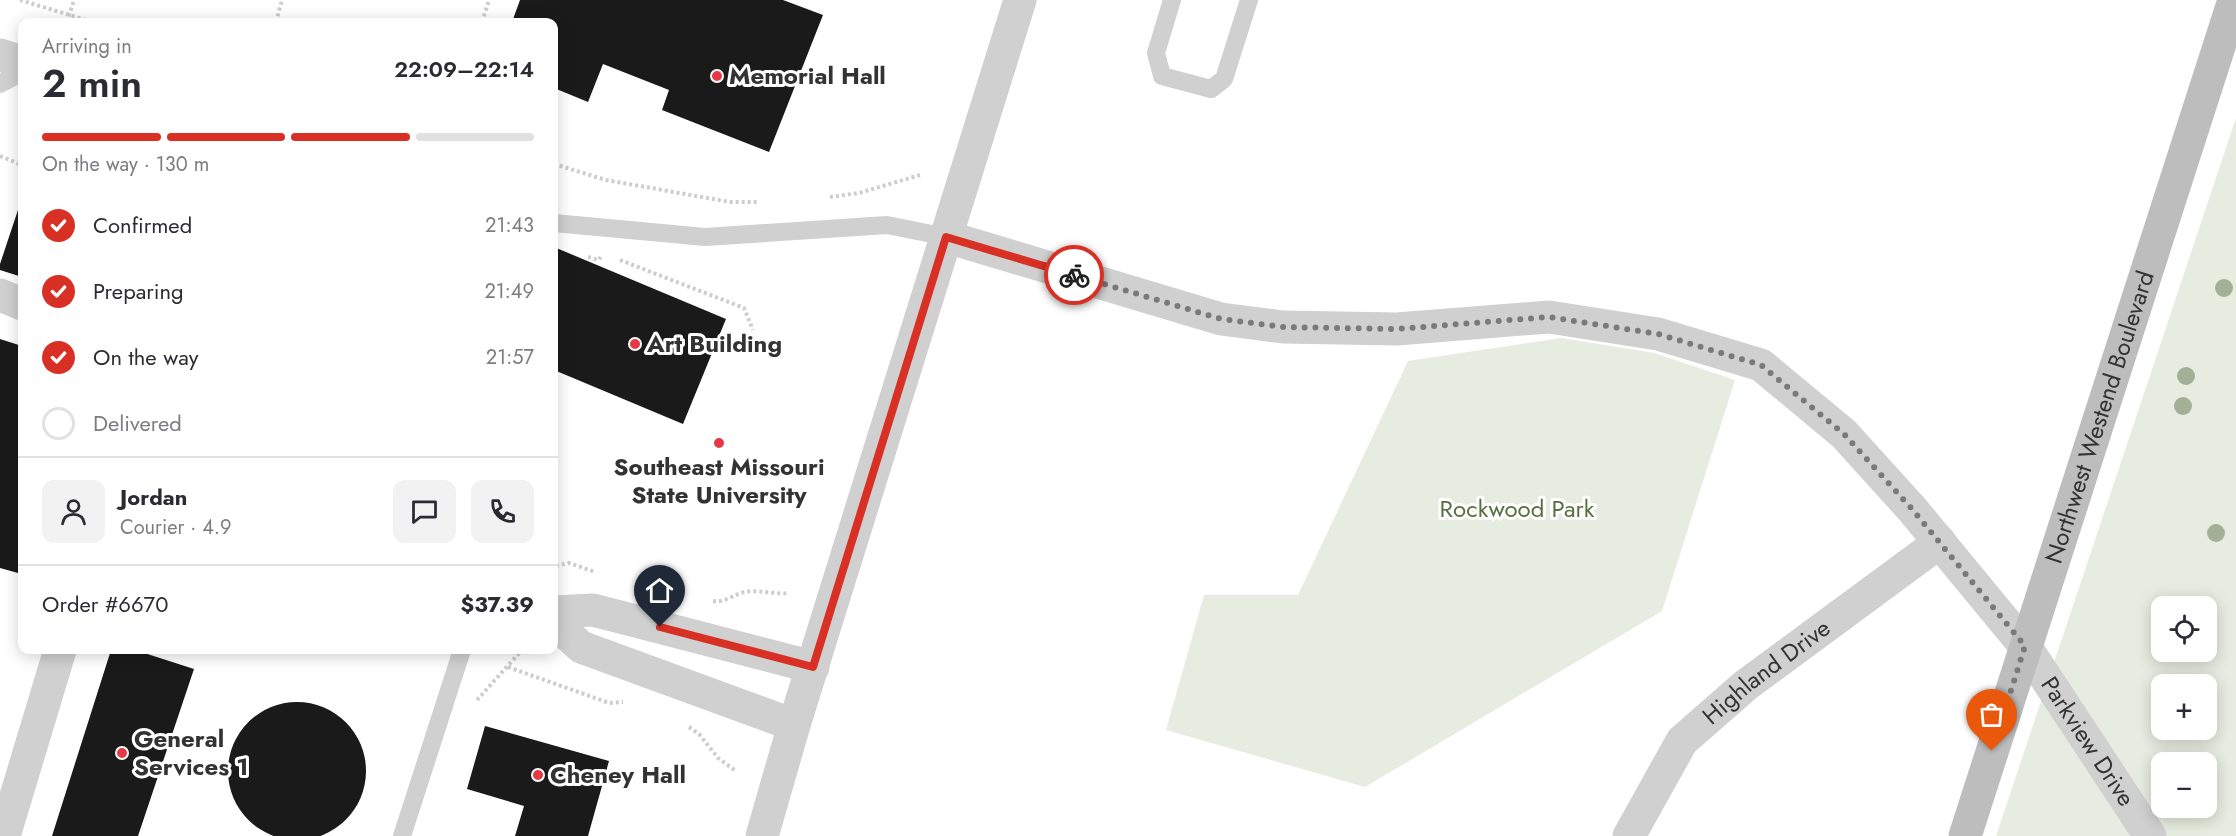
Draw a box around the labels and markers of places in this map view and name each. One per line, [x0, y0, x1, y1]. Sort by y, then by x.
place label: Memorial Hall [729, 58, 886, 93]
marker: Memorial Hall [710, 69, 724, 83]
place label: Art Building [646, 326, 782, 361]
marker: Art Building [628, 337, 642, 351]
marker: Southeast Missouri State University [712, 436, 726, 450]
place label: Southeast Missouri State University [613, 449, 825, 512]
pin [634, 565, 685, 627]
pin [1966, 689, 2017, 751]
place label: General Services 1 [134, 721, 249, 784]
marker: General Services 1 [115, 746, 129, 760]
place label: Cheney Hall [550, 757, 686, 792]
marker: Cheney Hall [531, 768, 545, 782]

